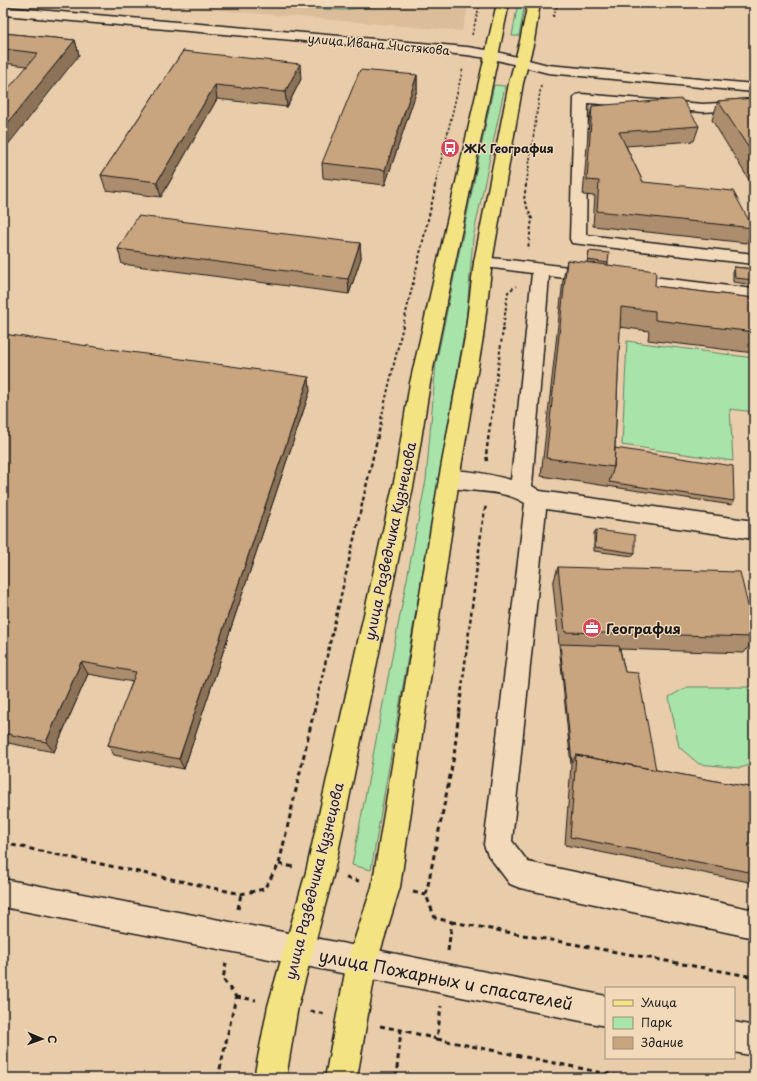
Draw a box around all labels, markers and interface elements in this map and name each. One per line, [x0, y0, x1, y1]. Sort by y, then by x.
street label: улица Ивана Чистякова [307, 29, 451, 59]
bus stop icon: ЖК География [439, 137, 461, 159]
place label: ЖК География [463, 139, 554, 157]
street label: улица Разведчика Кузнецова [359, 440, 421, 642]
office icon: География [581, 617, 603, 639]
place label: География [606, 618, 681, 639]
street label: улица Разведчика Кузнецова [279, 780, 349, 982]
street label: улица Пожарных и спасателей [317, 942, 575, 1016]
legend [605, 987, 735, 1059]
text: Улица [641, 993, 677, 1011]
text: Парк [641, 1013, 673, 1031]
north arrow [22, 1019, 62, 1059]
text: Здание [641, 1033, 683, 1051]
text: С [44, 1035, 61, 1044]

